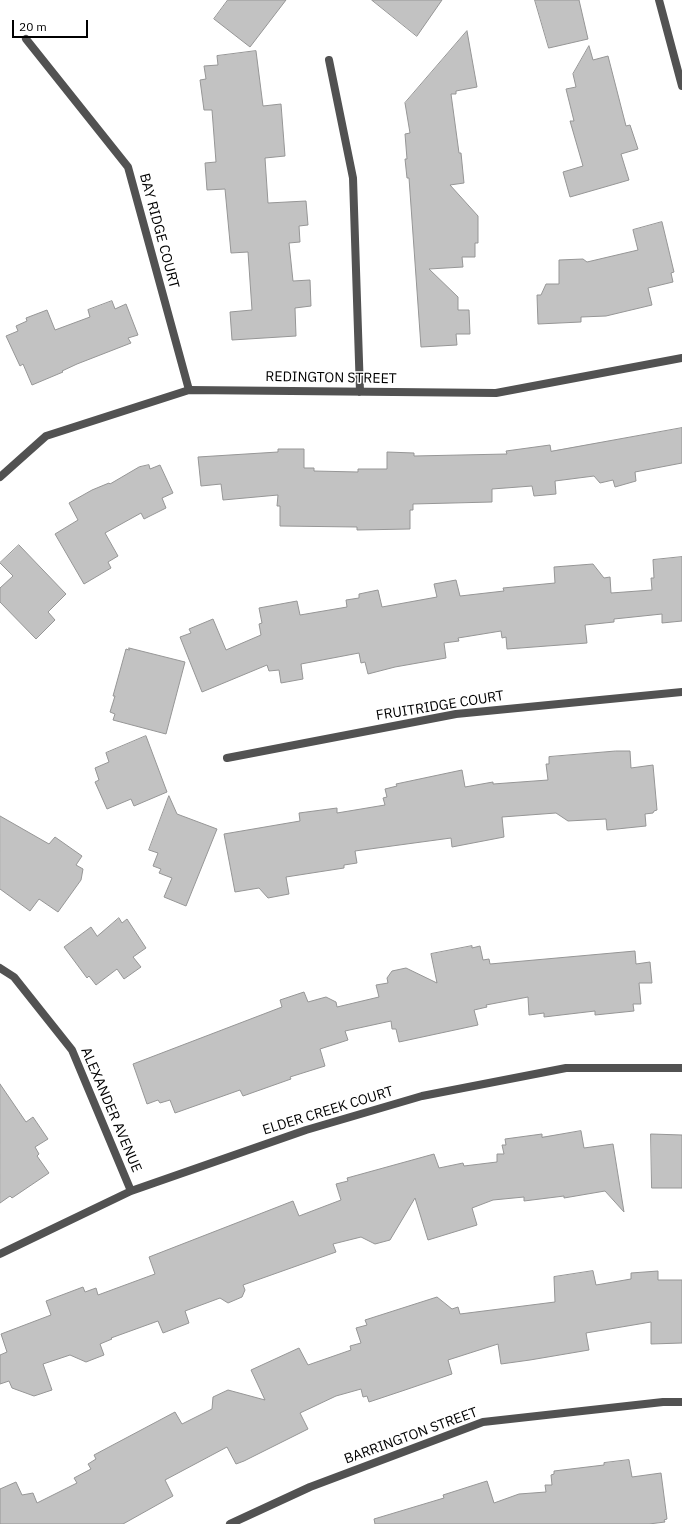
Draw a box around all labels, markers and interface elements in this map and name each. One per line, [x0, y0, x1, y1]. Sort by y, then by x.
scale bar [14, 12, 90, 38]
text: 20 m [19, 19, 47, 34]
street label: BAY RIDGE COURT [136, 172, 182, 290]
street label: REDINGTON STREET [265, 368, 397, 388]
street label: FRUITRIDGE COURT [375, 688, 505, 724]
street label: ALEXANDER AVENUE [77, 1045, 145, 1175]
street label: ELDER CREEK COURT [261, 1083, 395, 1139]
street label: BARRINGTON STREET [342, 1404, 480, 1468]

